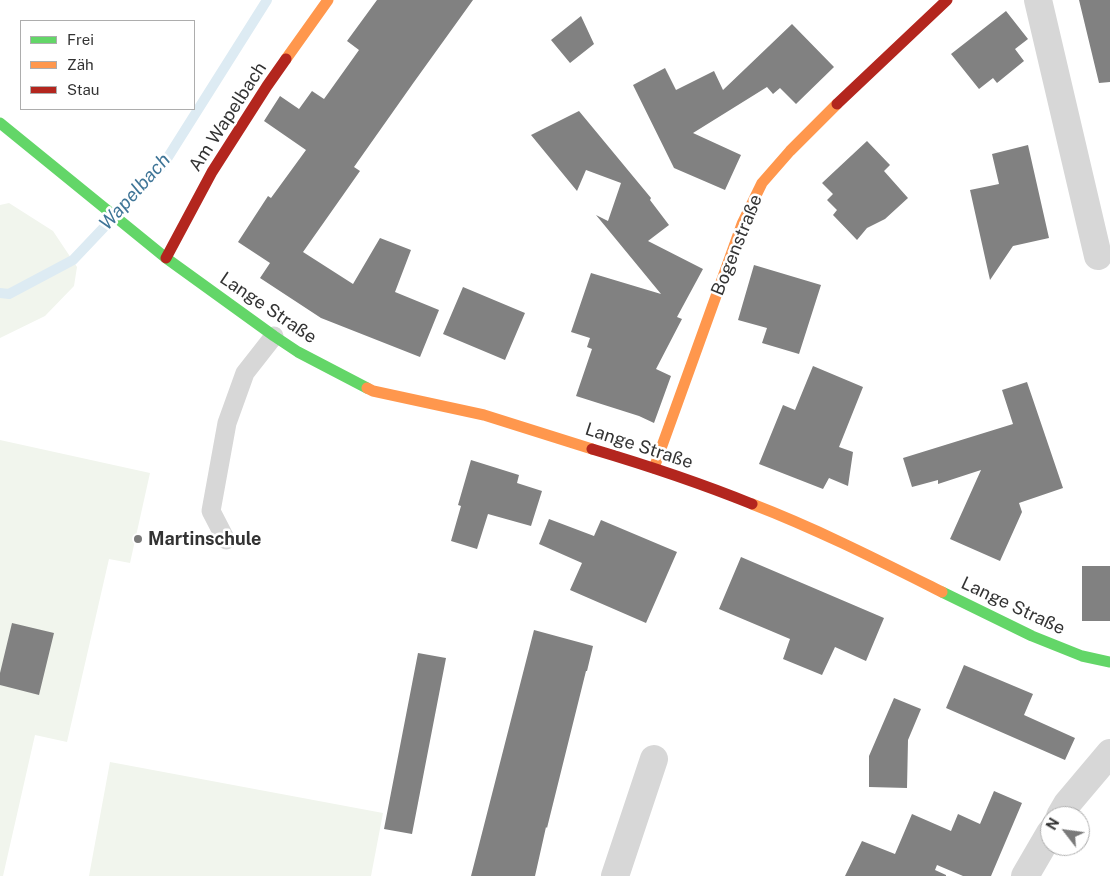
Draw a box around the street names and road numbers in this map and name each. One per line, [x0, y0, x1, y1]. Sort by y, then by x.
street label: Am Wapelbach [185, 58, 271, 176]
street label: Bogenstraße [707, 191, 767, 299]
street label: Lange Straße [215, 268, 321, 348]
street label: Lange Straße [582, 418, 696, 474]
street label: Lange Straße [958, 573, 1068, 639]

